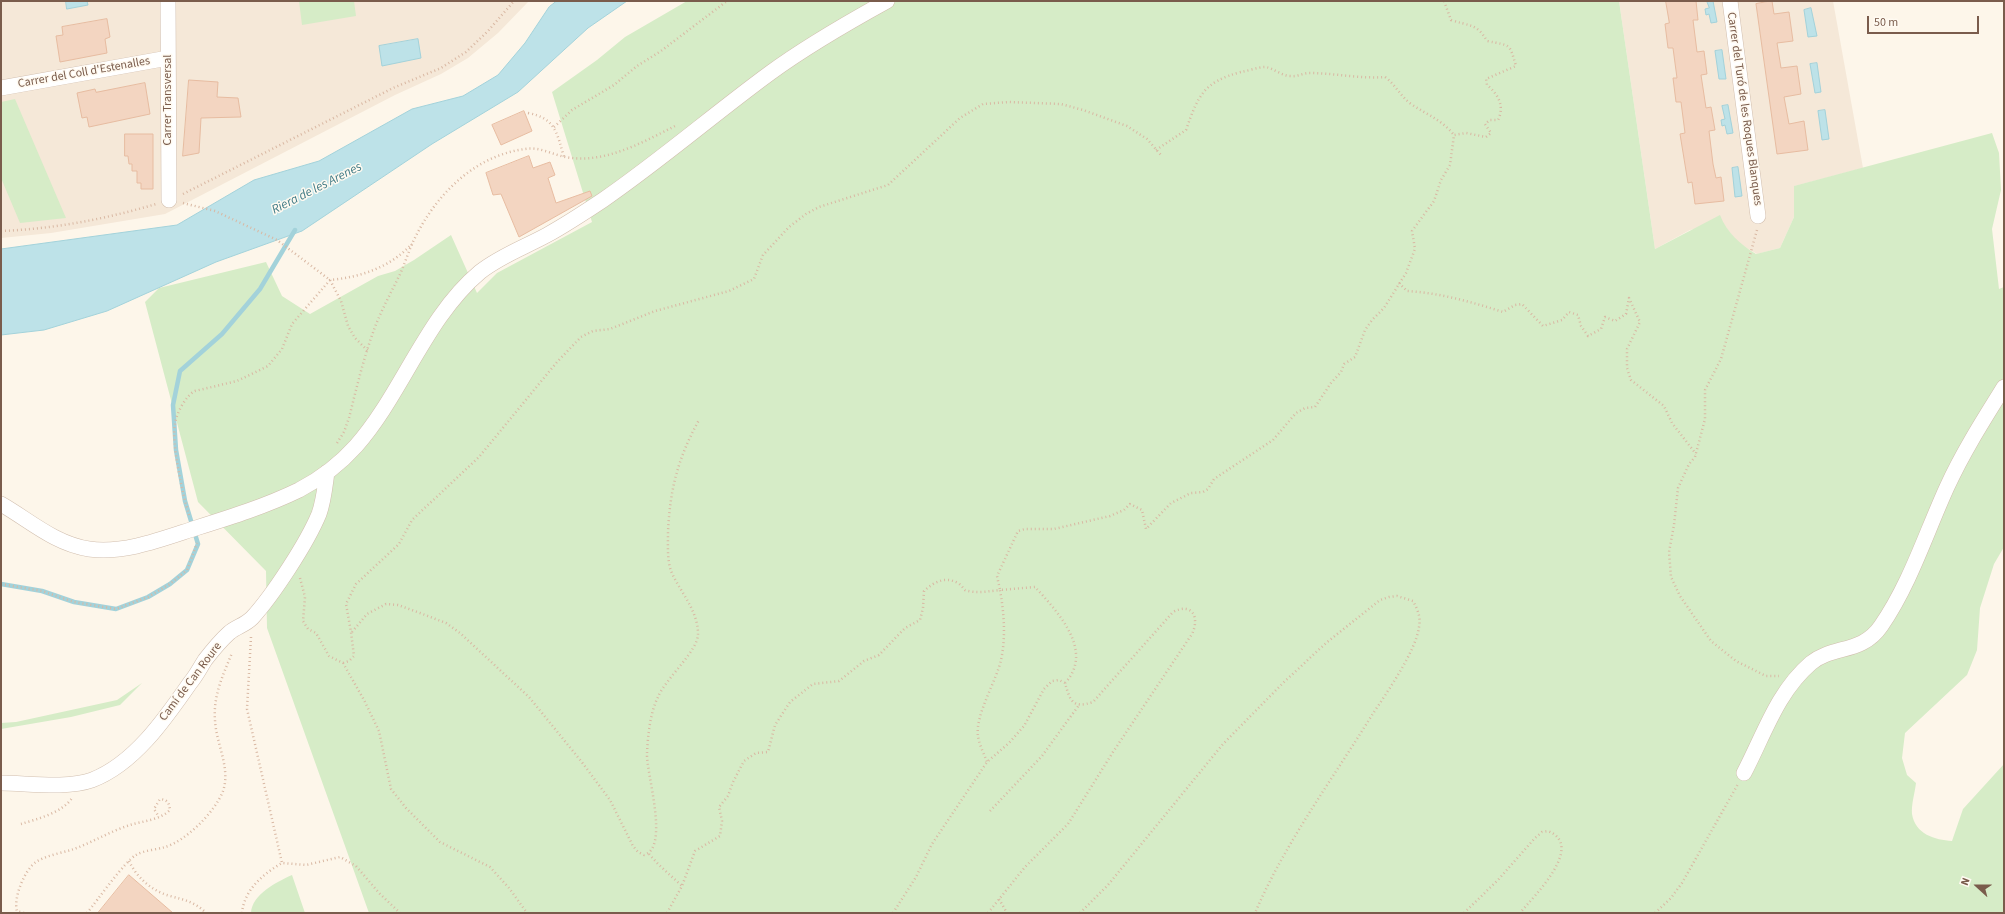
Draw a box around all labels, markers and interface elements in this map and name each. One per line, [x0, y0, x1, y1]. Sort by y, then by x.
scale bar [1869, 8, 1981, 34]
street label: Carrer del Turó de les Roques Blanques [1723, 11, 1765, 207]
text: 50 m [1874, 14, 1898, 31]
street label: Carrer del Coll d'Estenalles [17, 54, 151, 92]
street label: Carrer Transversal [161, 55, 175, 145]
water label: Riera de les Arenes [269, 160, 365, 218]
street label: Camí de Can Roure [157, 640, 225, 724]
north arrow [1957, 866, 1997, 906]
text: N [1957, 875, 1974, 888]

